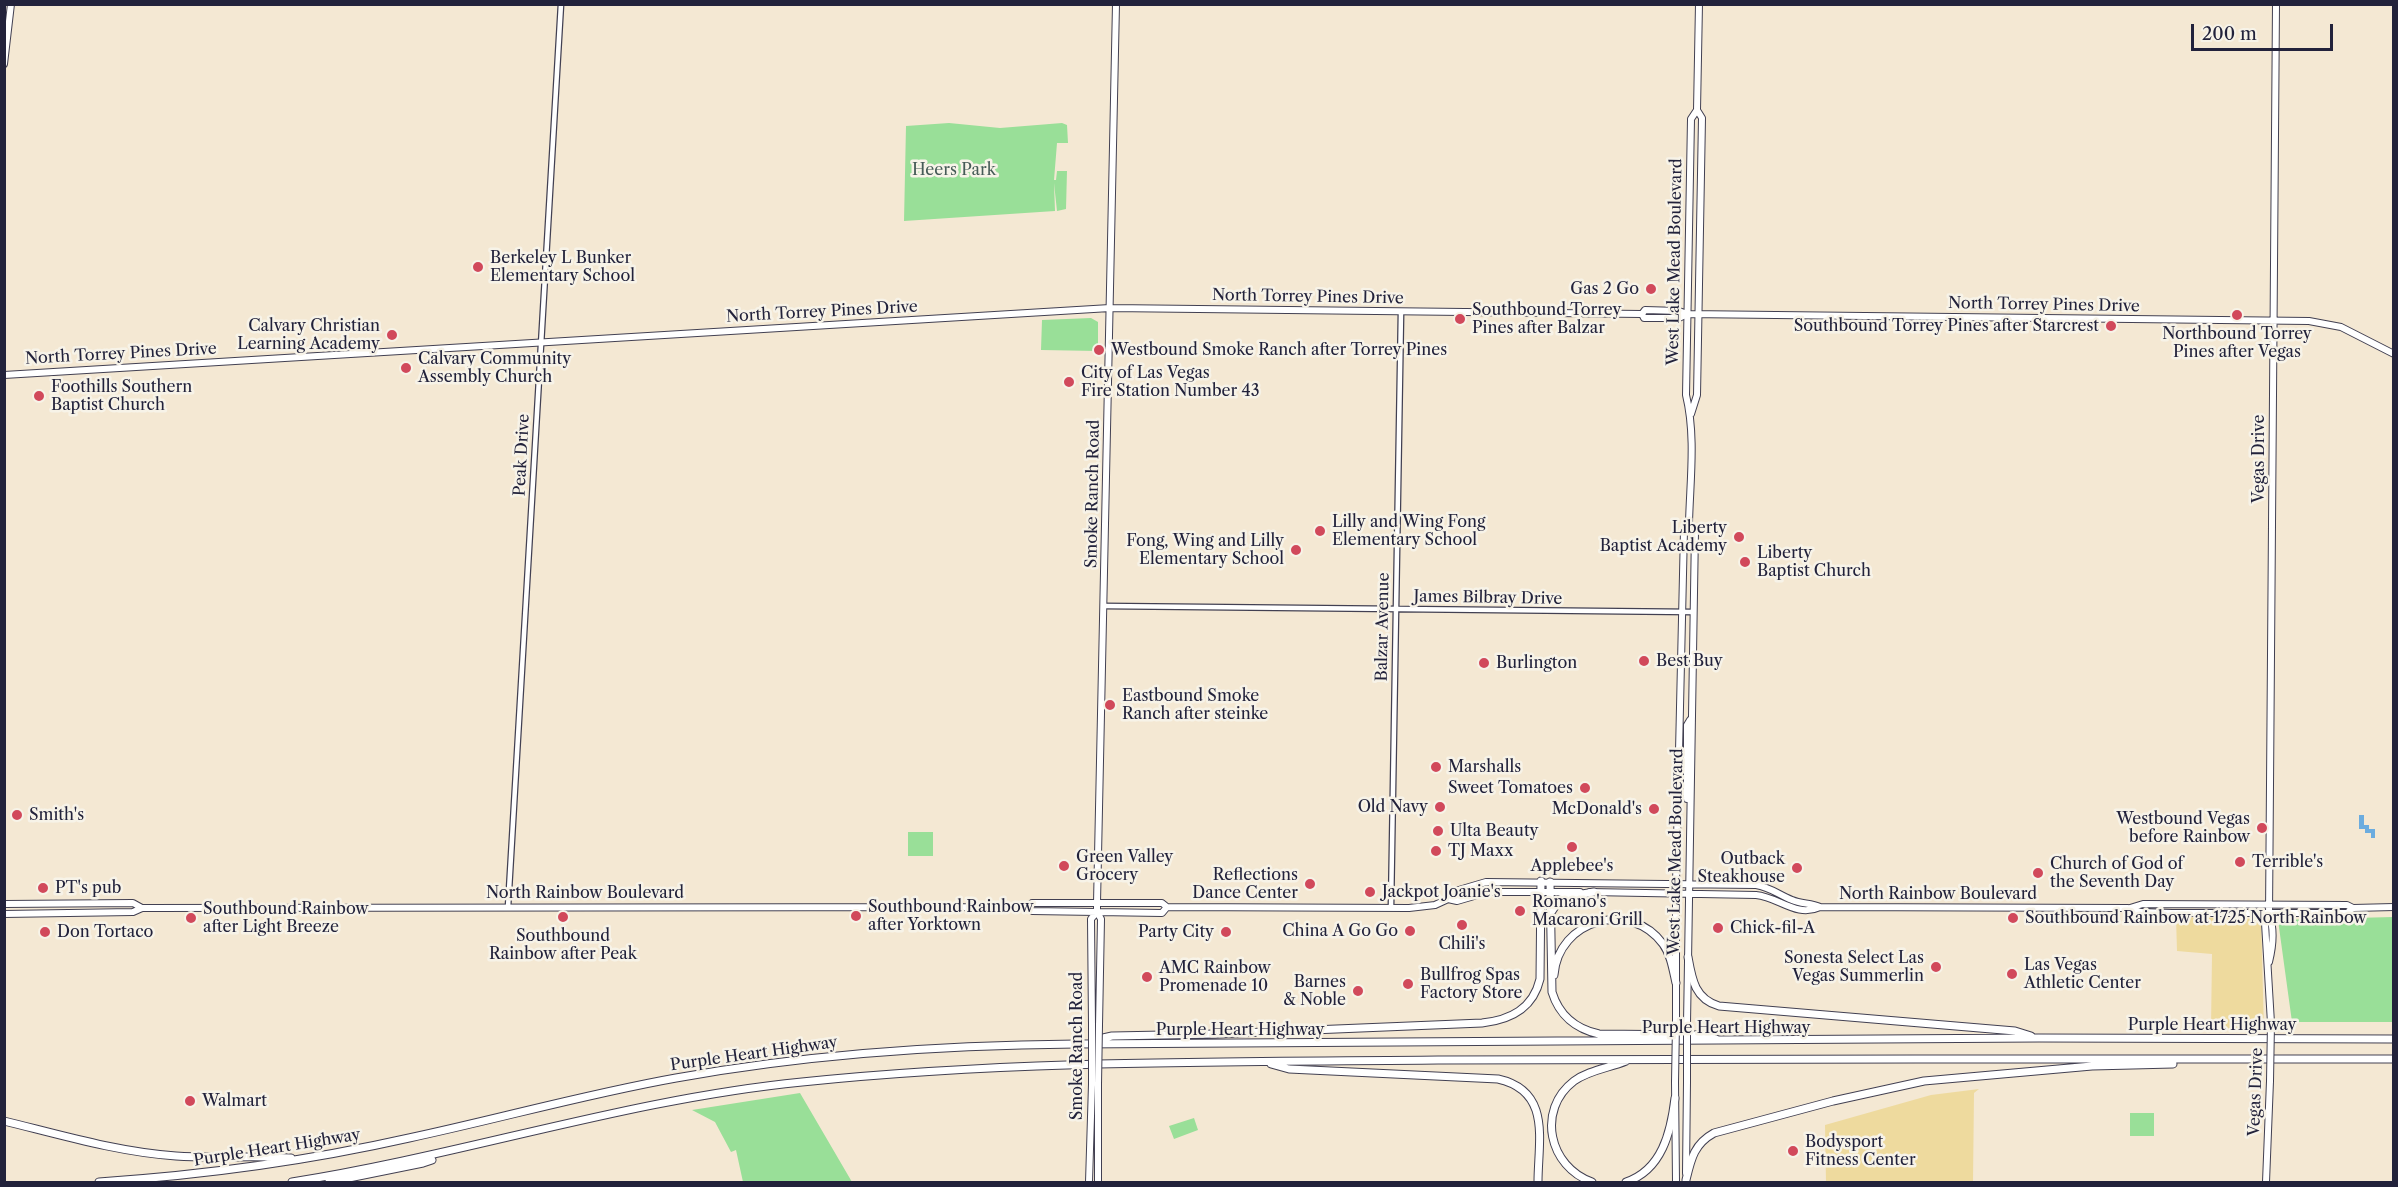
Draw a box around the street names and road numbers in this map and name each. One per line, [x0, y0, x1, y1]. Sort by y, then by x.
street label: West Lake Mead Boulevard [1664, 158, 1686, 366]
street label: North Torrey Pines Drive [1212, 286, 1404, 308]
street label: North Torrey Pines Drive [1948, 294, 2140, 316]
street label: North Torrey Pines Drive [726, 297, 918, 327]
street label: North Torrey Pines Drive [25, 339, 217, 369]
street label: Peak Drive [510, 413, 534, 497]
street label: Vegas Drive [2249, 415, 2269, 503]
street label: Smoke Ranch Road [1082, 420, 1104, 568]
street label: Balzar Avenue [1372, 572, 1394, 682]
street label: James Bilbray Drive [1413, 587, 1563, 609]
street label: West Lake Mead Boulevard [1665, 748, 1687, 956]
street label: North Rainbow Boulevard [486, 883, 684, 903]
street label: North Rainbow Boulevard [1839, 884, 2037, 904]
street label: Smoke Ranch Road [1067, 972, 1087, 1120]
street label: Purple Heart Highway [2128, 1015, 2296, 1035]
street label: Purple Heart Highway [1642, 1018, 1810, 1038]
street label: Purple Heart Highway [1156, 1020, 1324, 1040]
street label: Purple Heart Highway [669, 1033, 839, 1075]
street label: Vegas Drive [2245, 1047, 2267, 1137]
street label: Purple Heart Highway [192, 1125, 362, 1171]

